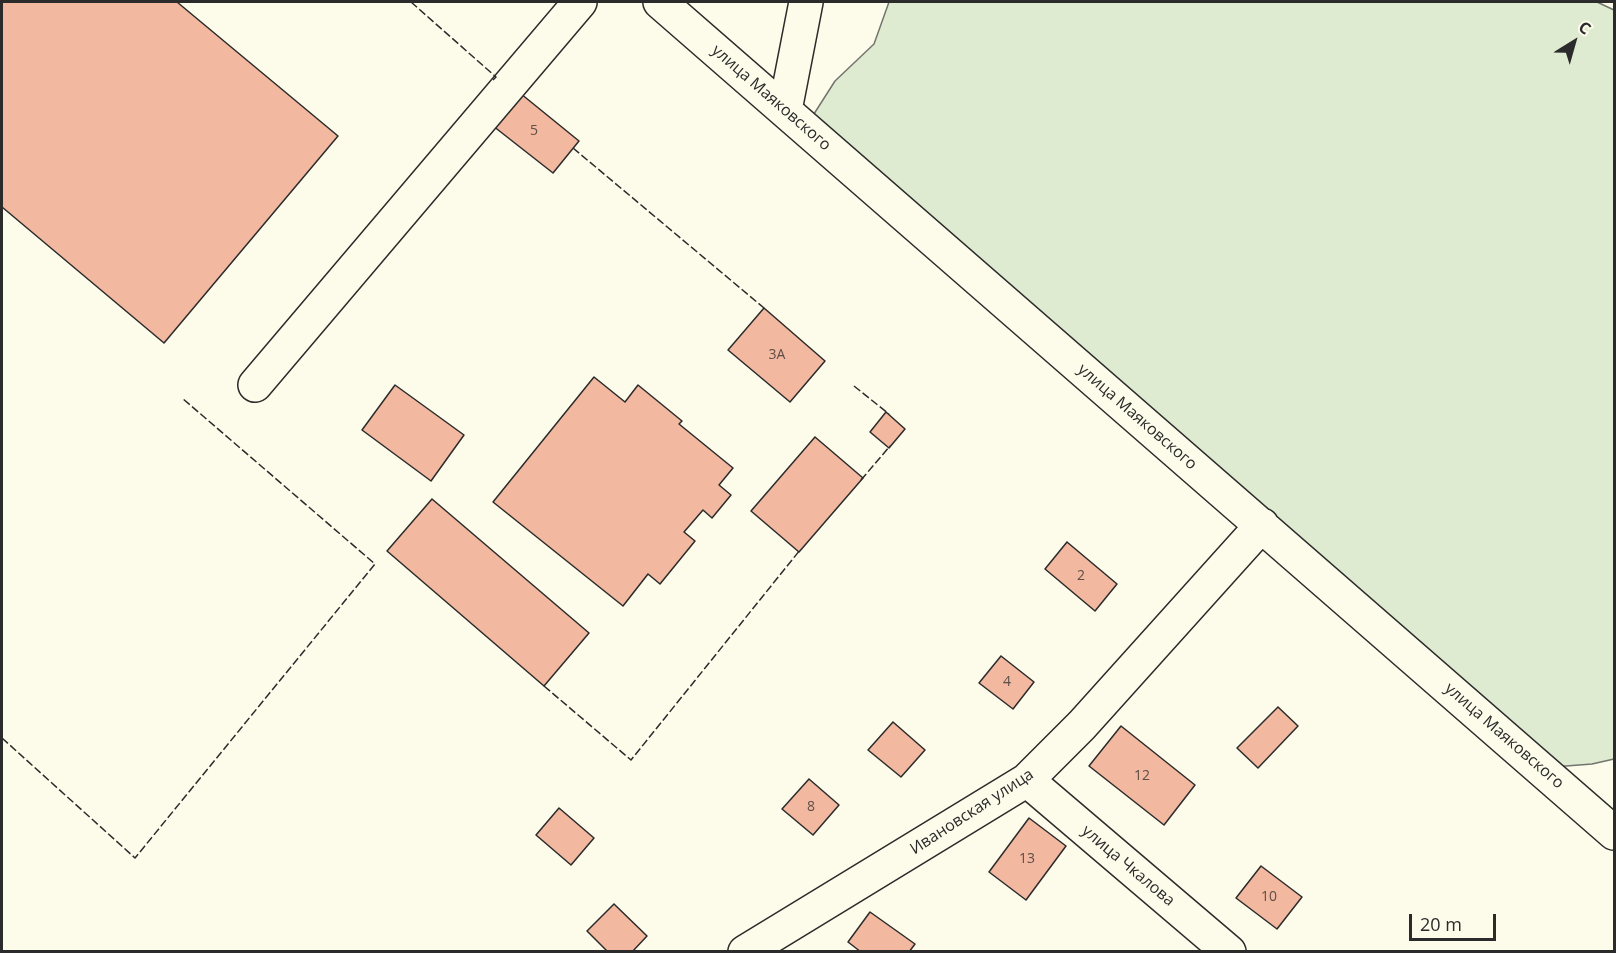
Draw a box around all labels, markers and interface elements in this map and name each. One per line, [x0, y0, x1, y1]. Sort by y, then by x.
north arrow [1544, 12, 1604, 72]
text: С [1574, 16, 1596, 39]
street label: улица Маяковского [707, 41, 835, 155]
house number: 5 [530, 123, 538, 139]
house number: 3А [769, 347, 785, 363]
street label: улица Маяковского [1073, 360, 1201, 474]
house number: 2 [1077, 568, 1085, 584]
house number: 4 [1003, 674, 1011, 690]
street label: улица Маяковского [1440, 679, 1568, 793]
street label: Ивановская улица [907, 765, 1037, 859]
house number: 12 [1134, 768, 1150, 784]
house number: 8 [807, 799, 815, 815]
street label: улица Чкалова [1078, 822, 1178, 910]
house number: 13 [1019, 851, 1035, 867]
house number: 10 [1261, 889, 1277, 905]
scale bar [1412, 902, 1499, 940]
text: 20 m [1420, 912, 1462, 936]

